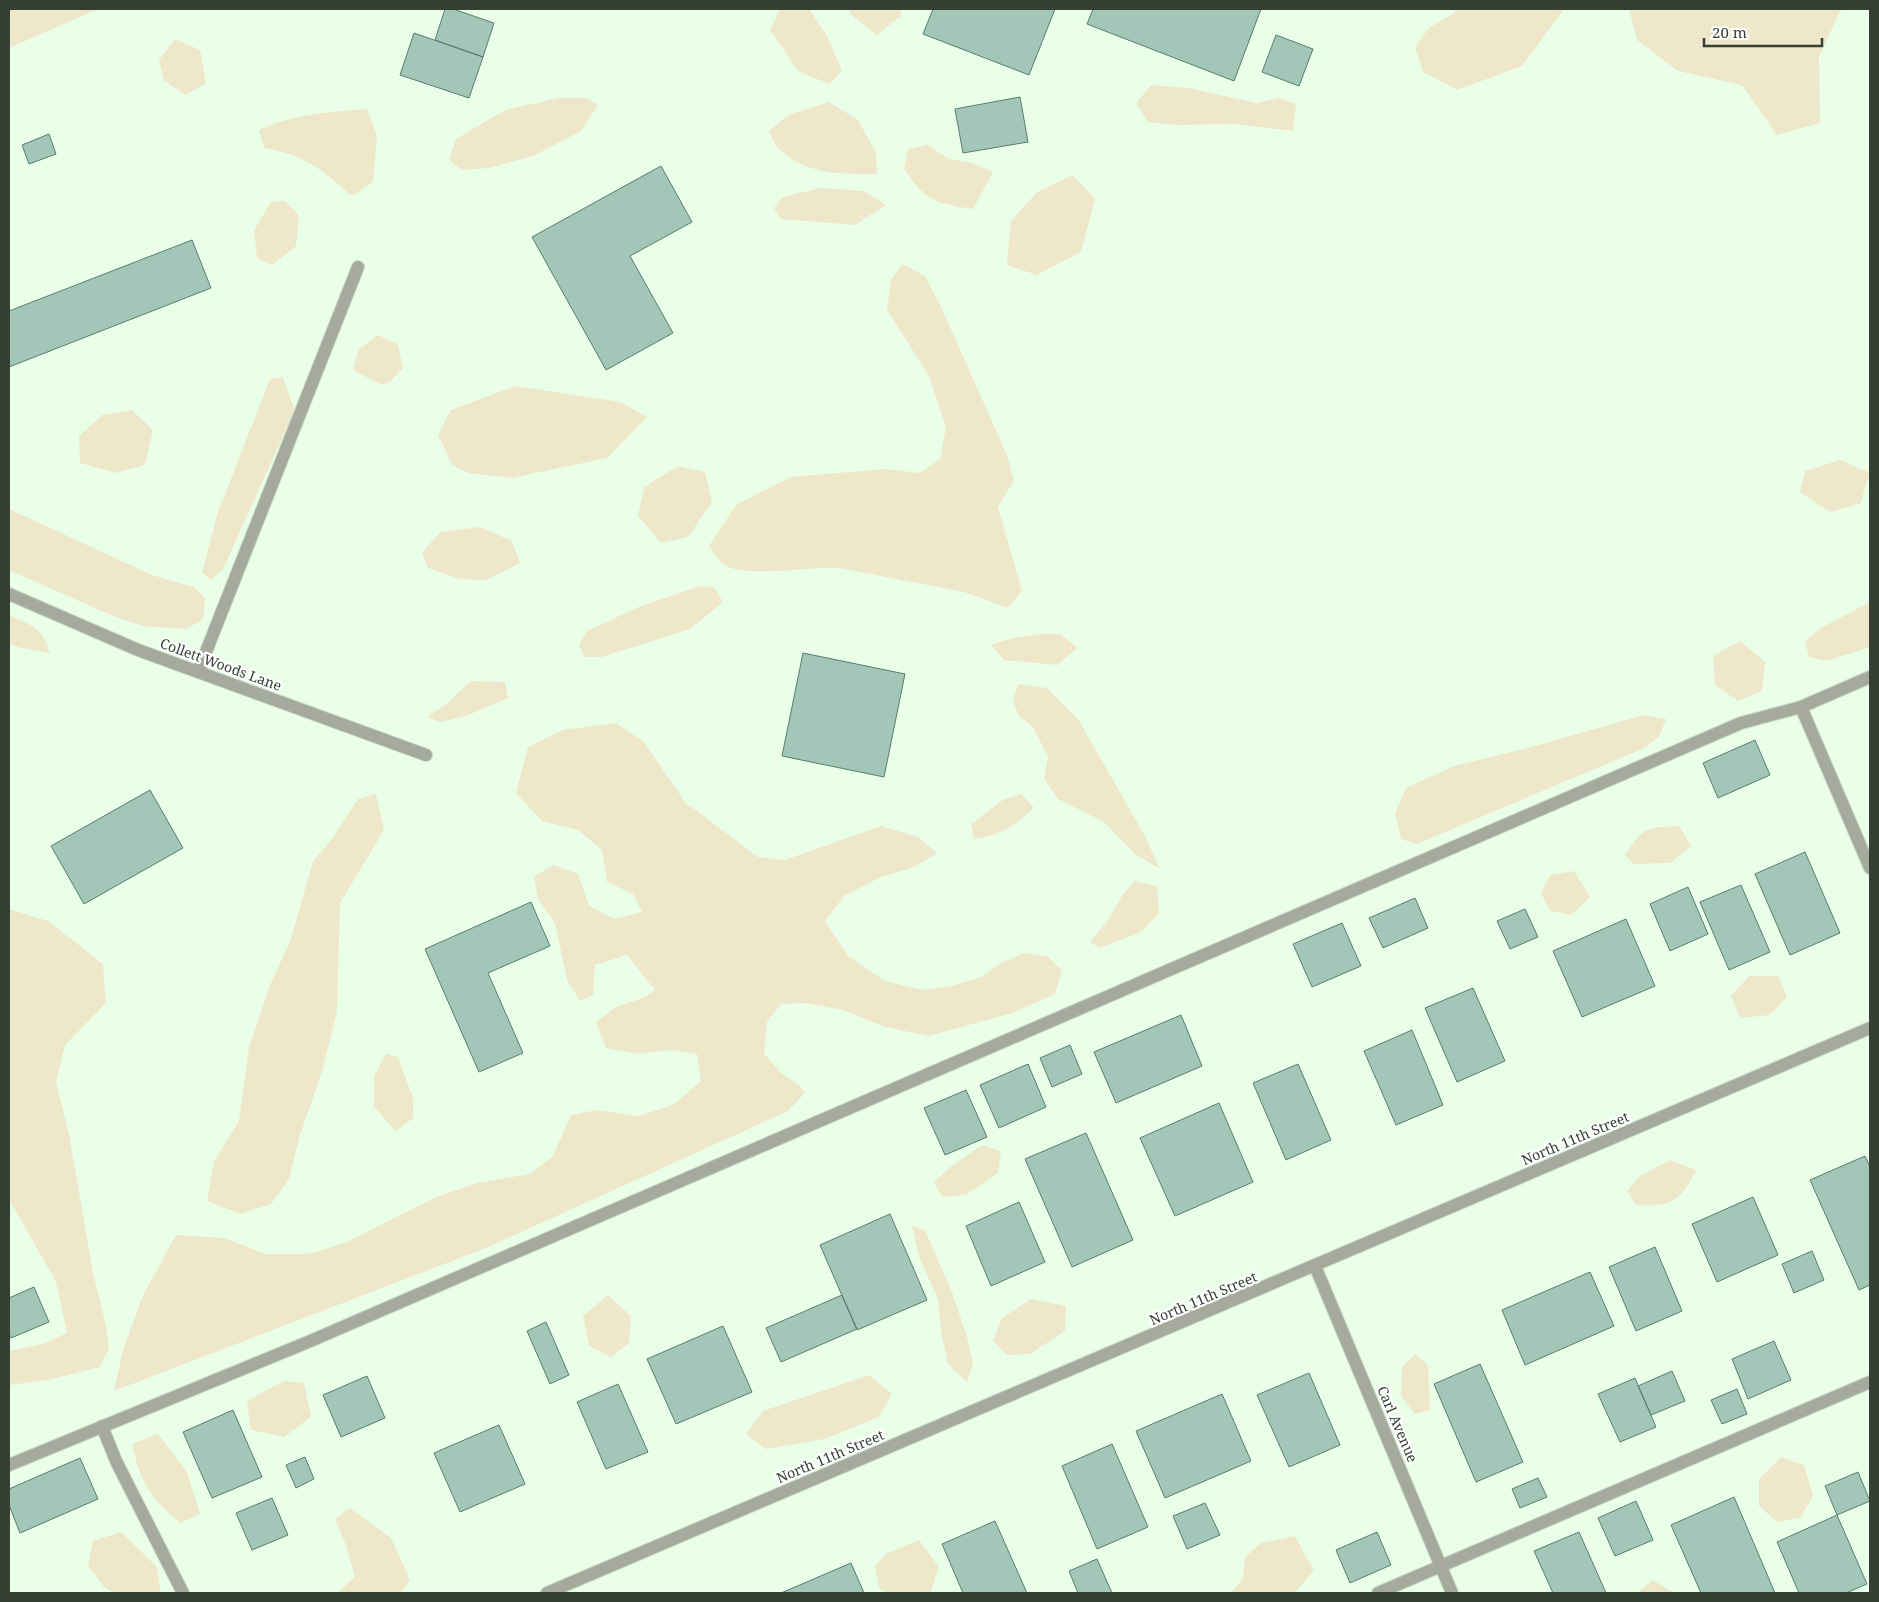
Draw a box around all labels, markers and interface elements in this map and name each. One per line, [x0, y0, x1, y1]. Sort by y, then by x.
scale bar [1704, 15, 1822, 47]
text: 20 m [1712, 22, 1747, 42]
street label: Collett Woods Lane [158, 633, 284, 695]
street label: North 11th Street [1518, 1107, 1632, 1169]
street label: North 11th Street [1146, 1267, 1260, 1329]
street label: Carl Avenue [1373, 1383, 1423, 1465]
street label: North 11th Street [773, 1425, 887, 1487]

